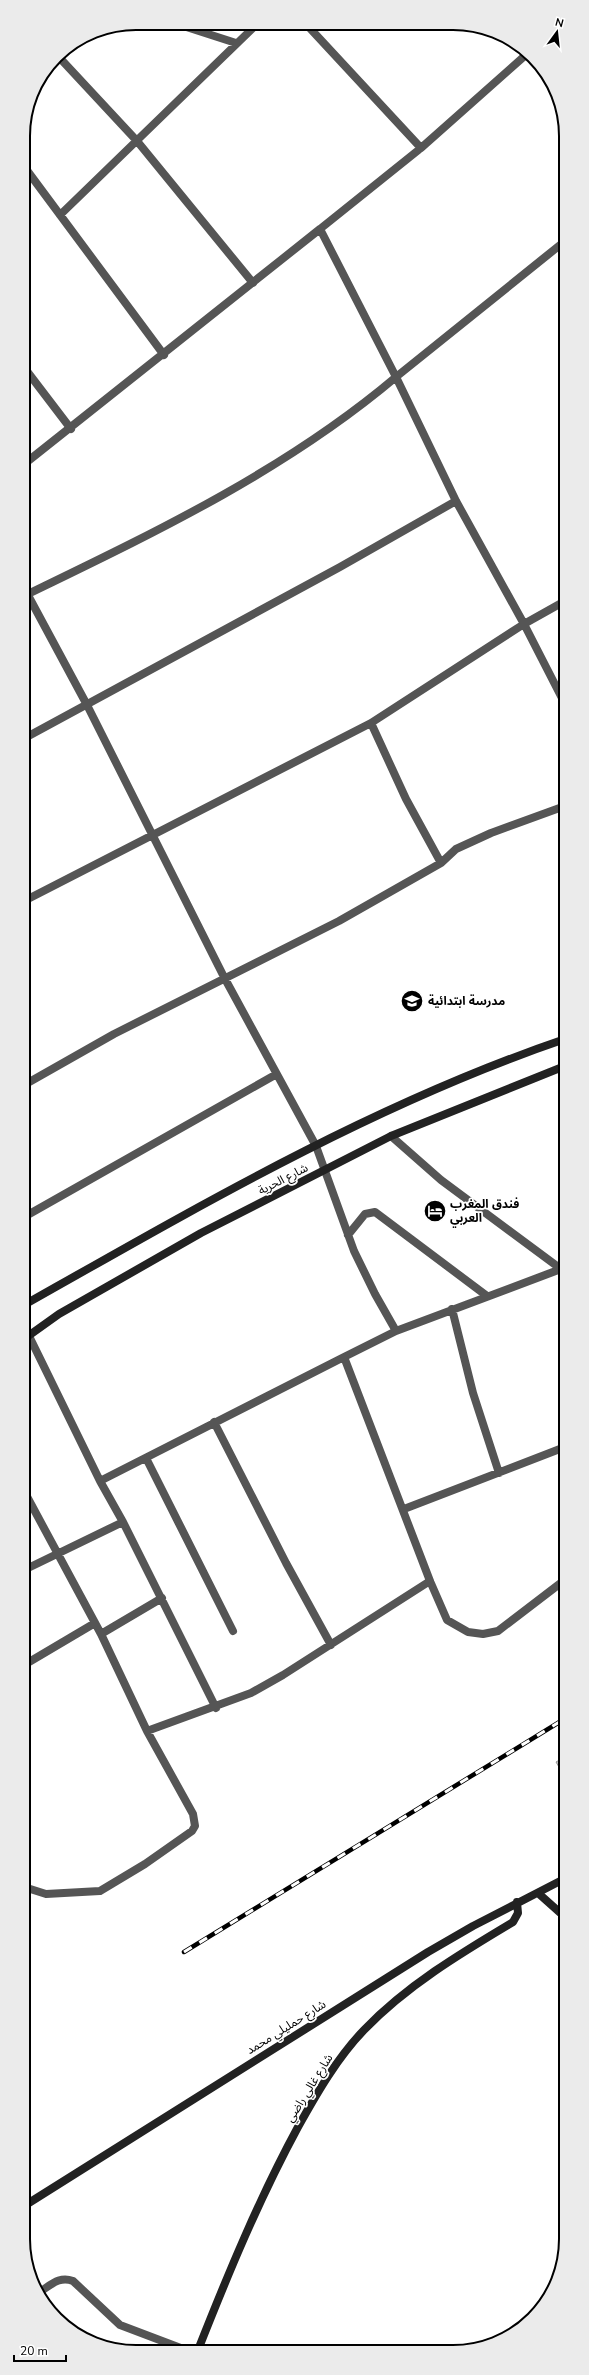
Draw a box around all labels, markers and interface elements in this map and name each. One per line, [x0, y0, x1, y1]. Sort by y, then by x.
north arrow [537, 12, 577, 52]
text: N [554, 15, 565, 31]
school or university icon: مدرسة ابتدائية [399, 988, 425, 1014]
place label: مدرسة ابتدائية [428, 993, 505, 1009]
street label: شارع الحرية [255, 1160, 311, 1199]
place label: فندق المغرب العربي [450, 1196, 519, 1228]
hotel icon: فندق المغرب العربي [422, 1198, 448, 1224]
street label: شارع حمليلي محمد [243, 1996, 330, 2059]
street label: شارع غالي راضي [282, 2051, 338, 2126]
scale bar [14, 2337, 66, 2363]
text: 20 m [20, 2343, 48, 2359]

